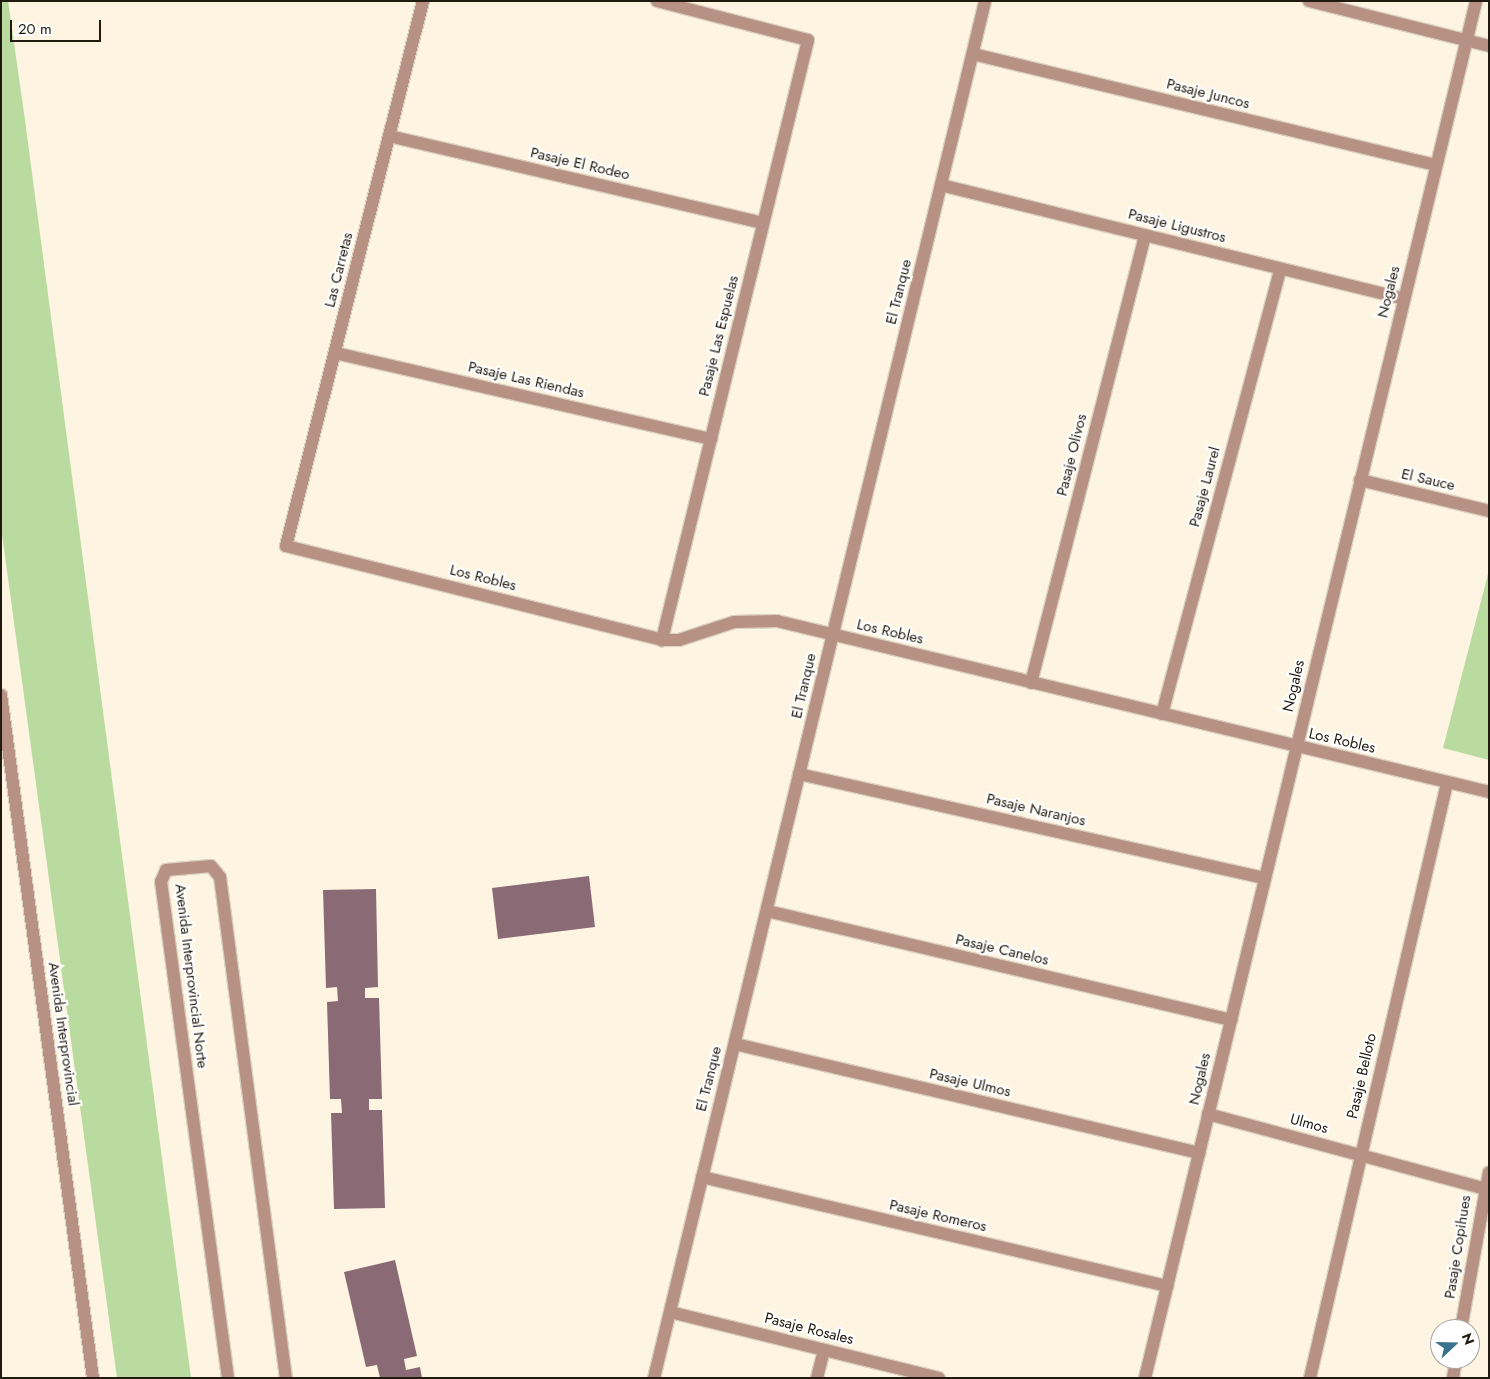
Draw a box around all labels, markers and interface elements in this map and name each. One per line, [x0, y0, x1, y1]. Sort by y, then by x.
scale bar [12, 10, 104, 42]
text: 20 m [18, 18, 52, 40]
street label: Pasaje Juncos [1165, 75, 1251, 113]
street label: Pasaje El Rodeo [529, 144, 631, 184]
street label: Pasaje Ligustros [1126, 205, 1228, 247]
street label: Las Carretas [321, 231, 357, 309]
street label: El Tranque [882, 258, 916, 326]
street label: Nogales [1374, 264, 1404, 320]
street label: Pasaje Las Espuelas [695, 274, 743, 398]
street label: Pasaje Las Riendas [466, 358, 586, 402]
street label: Pasaje Olivos [1053, 412, 1091, 498]
street label: Pasaje Laurel [1186, 445, 1224, 529]
street label: El Sauce [1399, 465, 1457, 495]
street label: Los Robles [448, 561, 518, 595]
street label: Los Robles [855, 616, 925, 648]
street label: El Tranque [788, 652, 820, 720]
street label: Nogales [1279, 658, 1309, 714]
street label: Los Robles [1307, 725, 1377, 757]
street label: Pasaje Naranjos [985, 790, 1087, 830]
street label: Avenida Interprovincial Norte [171, 883, 211, 1069]
street label: Pasaje Canelos [954, 931, 1050, 969]
street label: Avenida Interprovincial [44, 961, 82, 1107]
street label: Pasaje Belloto [1343, 1031, 1381, 1121]
street label: El Tranque [692, 1045, 726, 1113]
street label: Nogales [1185, 1051, 1215, 1107]
street label: Pasaje Ulmos [928, 1065, 1012, 1101]
street label: Ulmos [1288, 1110, 1330, 1138]
street label: Pasaje Copihues [1441, 1194, 1475, 1300]
street label: Pasaje Romeros [888, 1196, 988, 1236]
street label: Pasaje Rosales [763, 1309, 855, 1349]
north arrow [1430, 1319, 1480, 1369]
text: N [1457, 1330, 1479, 1348]

